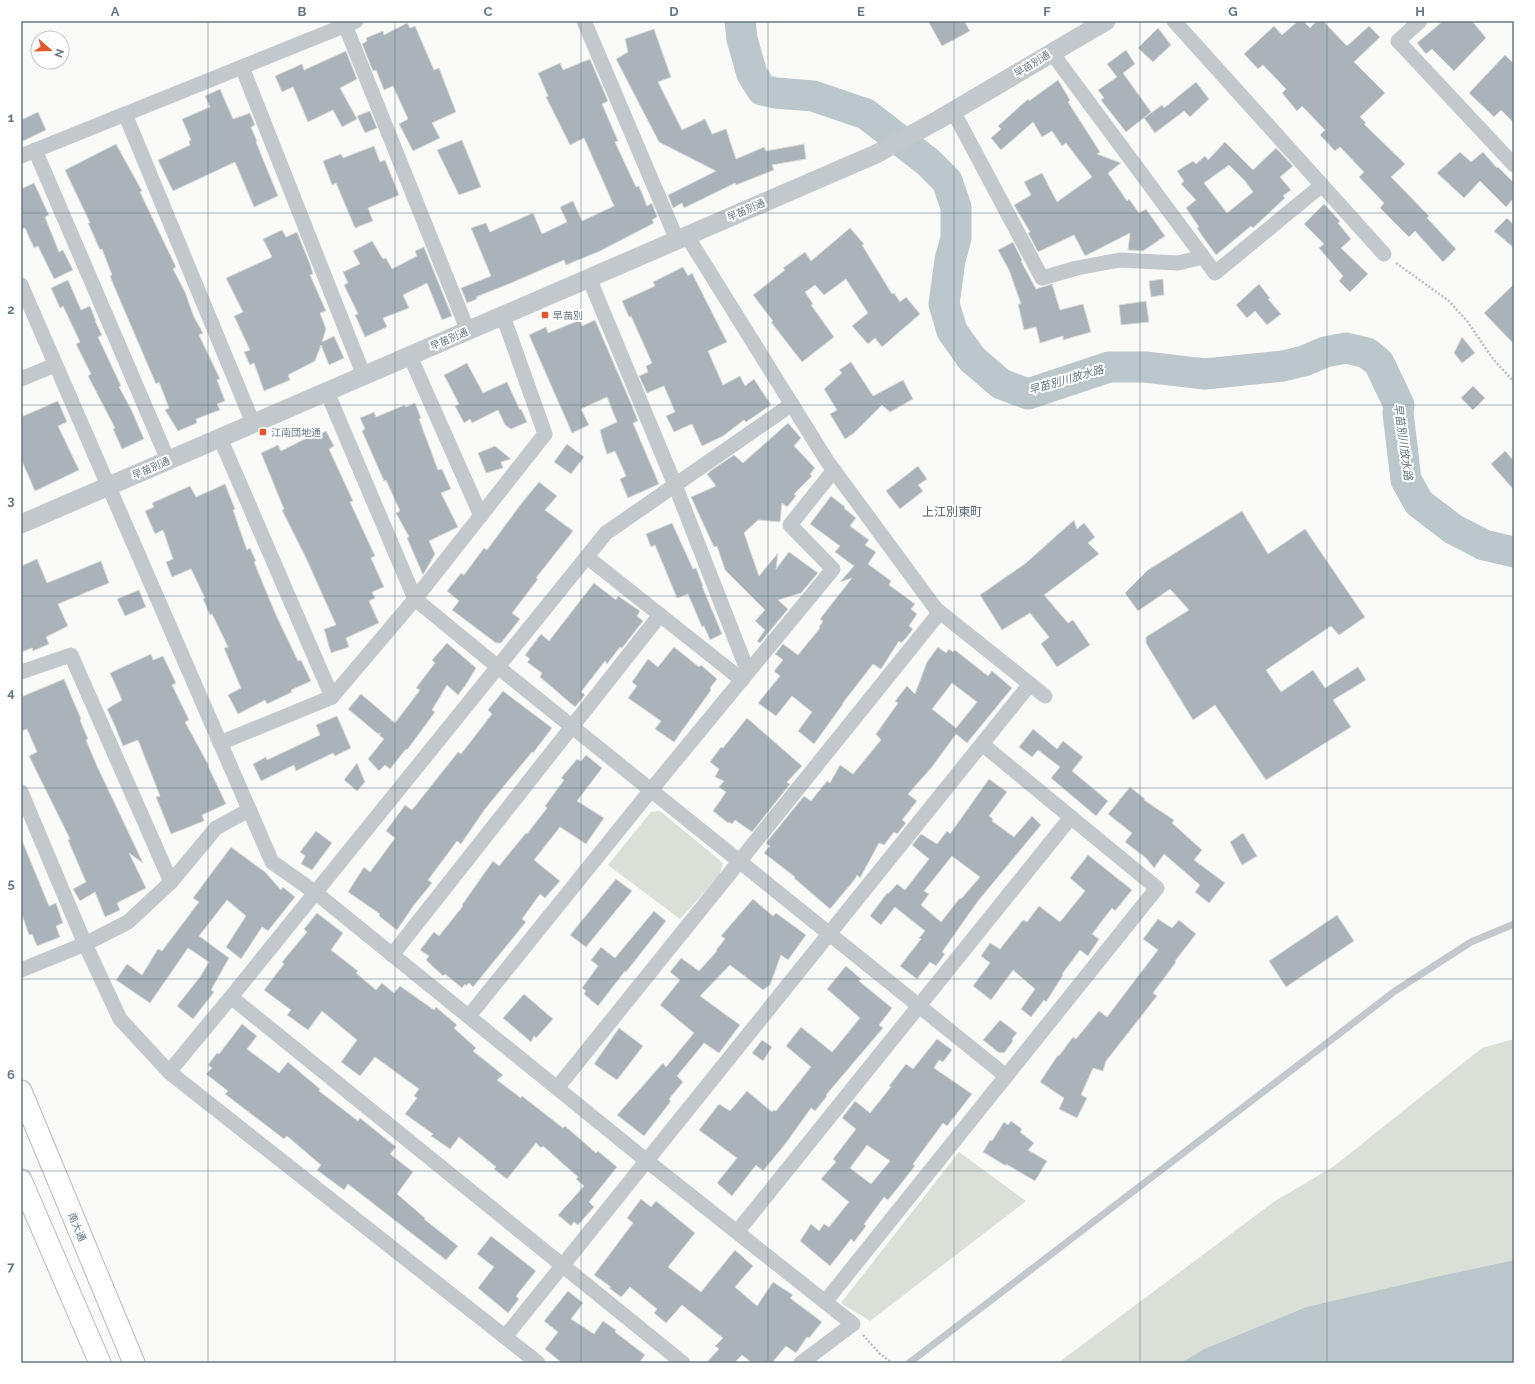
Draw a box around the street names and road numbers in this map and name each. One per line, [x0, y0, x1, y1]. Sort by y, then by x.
street label: 早苗別通 [1012, 49, 1052, 79]
street label: 早苗別通 [725, 197, 767, 223]
street label: 早苗別通 [428, 326, 470, 352]
street label: 早苗別通 [130, 455, 172, 481]
street label: 南大通 [66, 1211, 88, 1243]

